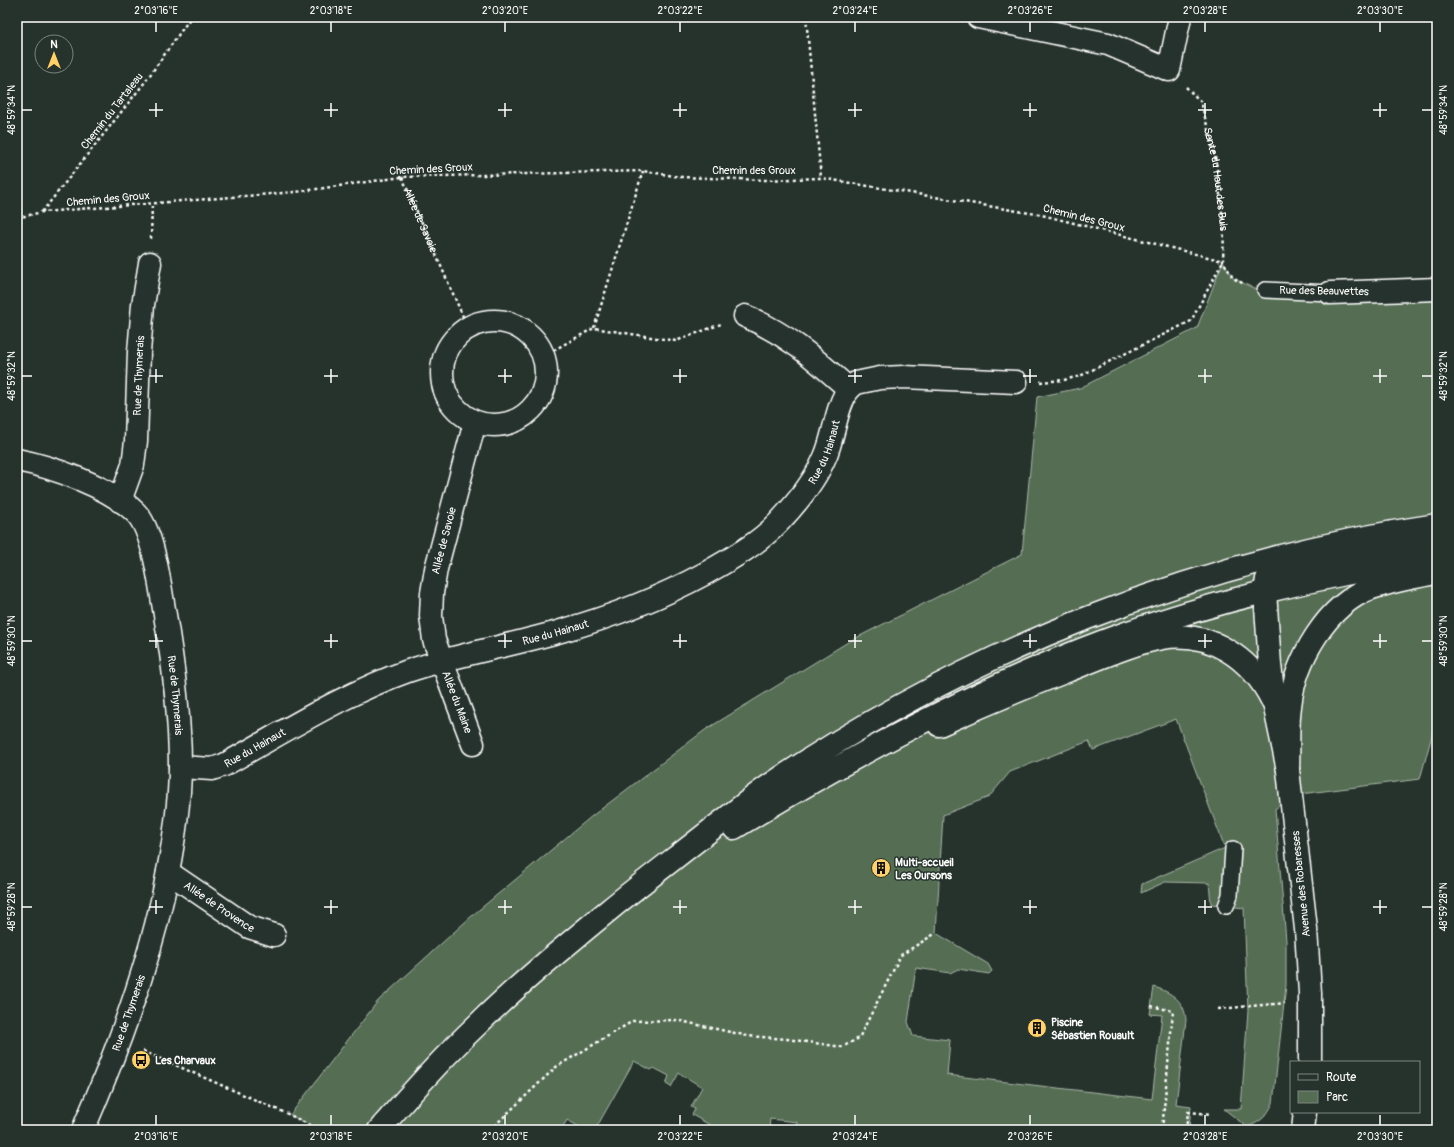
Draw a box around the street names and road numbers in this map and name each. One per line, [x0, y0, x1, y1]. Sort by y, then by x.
street label: Chemin du Tartaleau [78, 70, 146, 152]
street label: Sente du Haut des Buis [1201, 126, 1231, 232]
street label: Chemin des Groux [389, 160, 473, 178]
street label: Chemin des Groux [712, 164, 796, 177]
street label: Allée de Savoie [401, 186, 441, 255]
street label: Chemin des Groux [66, 189, 150, 209]
street label: Chemin des Groux [1042, 202, 1126, 234]
street label: Rue des Beauvettes [1279, 284, 1369, 298]
street label: Rue de Thymerais [130, 335, 147, 416]
street label: Rue du Hainaut [805, 418, 842, 487]
street label: Allée de Savoie [429, 505, 459, 575]
street label: Rue du Hainaut [521, 617, 591, 648]
street label: Rue de Thymerais [165, 655, 186, 736]
street label: Allée du Maine [439, 669, 475, 736]
street label: Rue du Hainaut [222, 725, 288, 770]
street label: Avenue des Robaresses [1289, 830, 1313, 938]
street label: Allée de Provence [182, 878, 257, 935]
street label: Rue de Thymerais [110, 973, 148, 1053]

